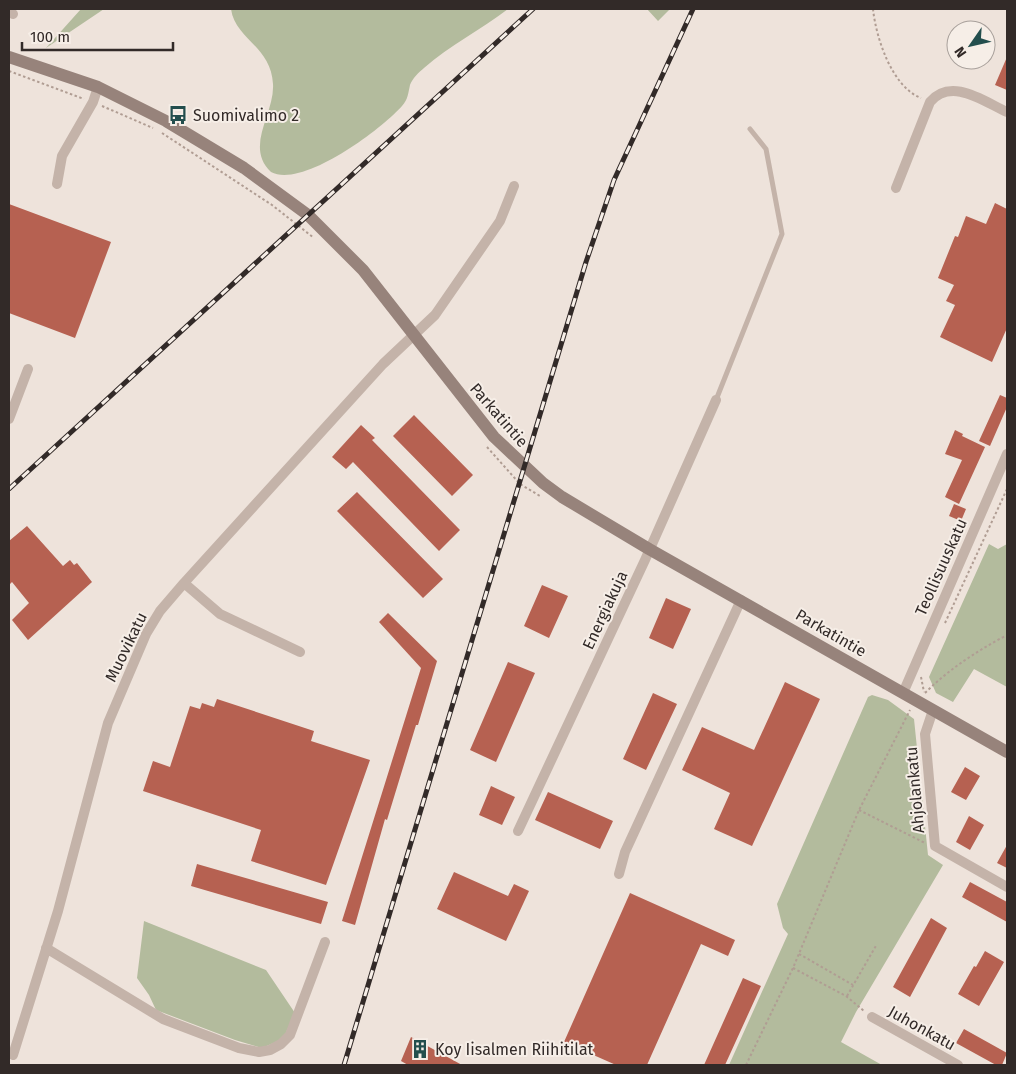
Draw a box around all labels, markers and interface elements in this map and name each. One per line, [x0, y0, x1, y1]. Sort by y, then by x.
scale bar [22, 20, 174, 52]
north arrow [946, 20, 996, 70]
text: 100 m [30, 28, 70, 46]
text: N [951, 43, 970, 61]
bus stop icon: Suomivalimo 2 [167, 104, 189, 126]
place label: Suomivalimo 2 [193, 106, 299, 125]
street label: Parkatintie [466, 379, 532, 451]
street label: Teollisuuskatu [911, 515, 971, 619]
street label: Energiakuja [579, 568, 631, 652]
street label: Parkatintie [792, 605, 870, 661]
street label: Muovikatu [101, 609, 151, 685]
street label: Ahjolankatu [902, 746, 928, 834]
street label: Juhonkatu [885, 1002, 959, 1054]
building icon: Koy Iisalmen Riihitilat [409, 1038, 431, 1060]
place label: Koy Iisalmen Riihitilat [435, 1040, 594, 1059]

